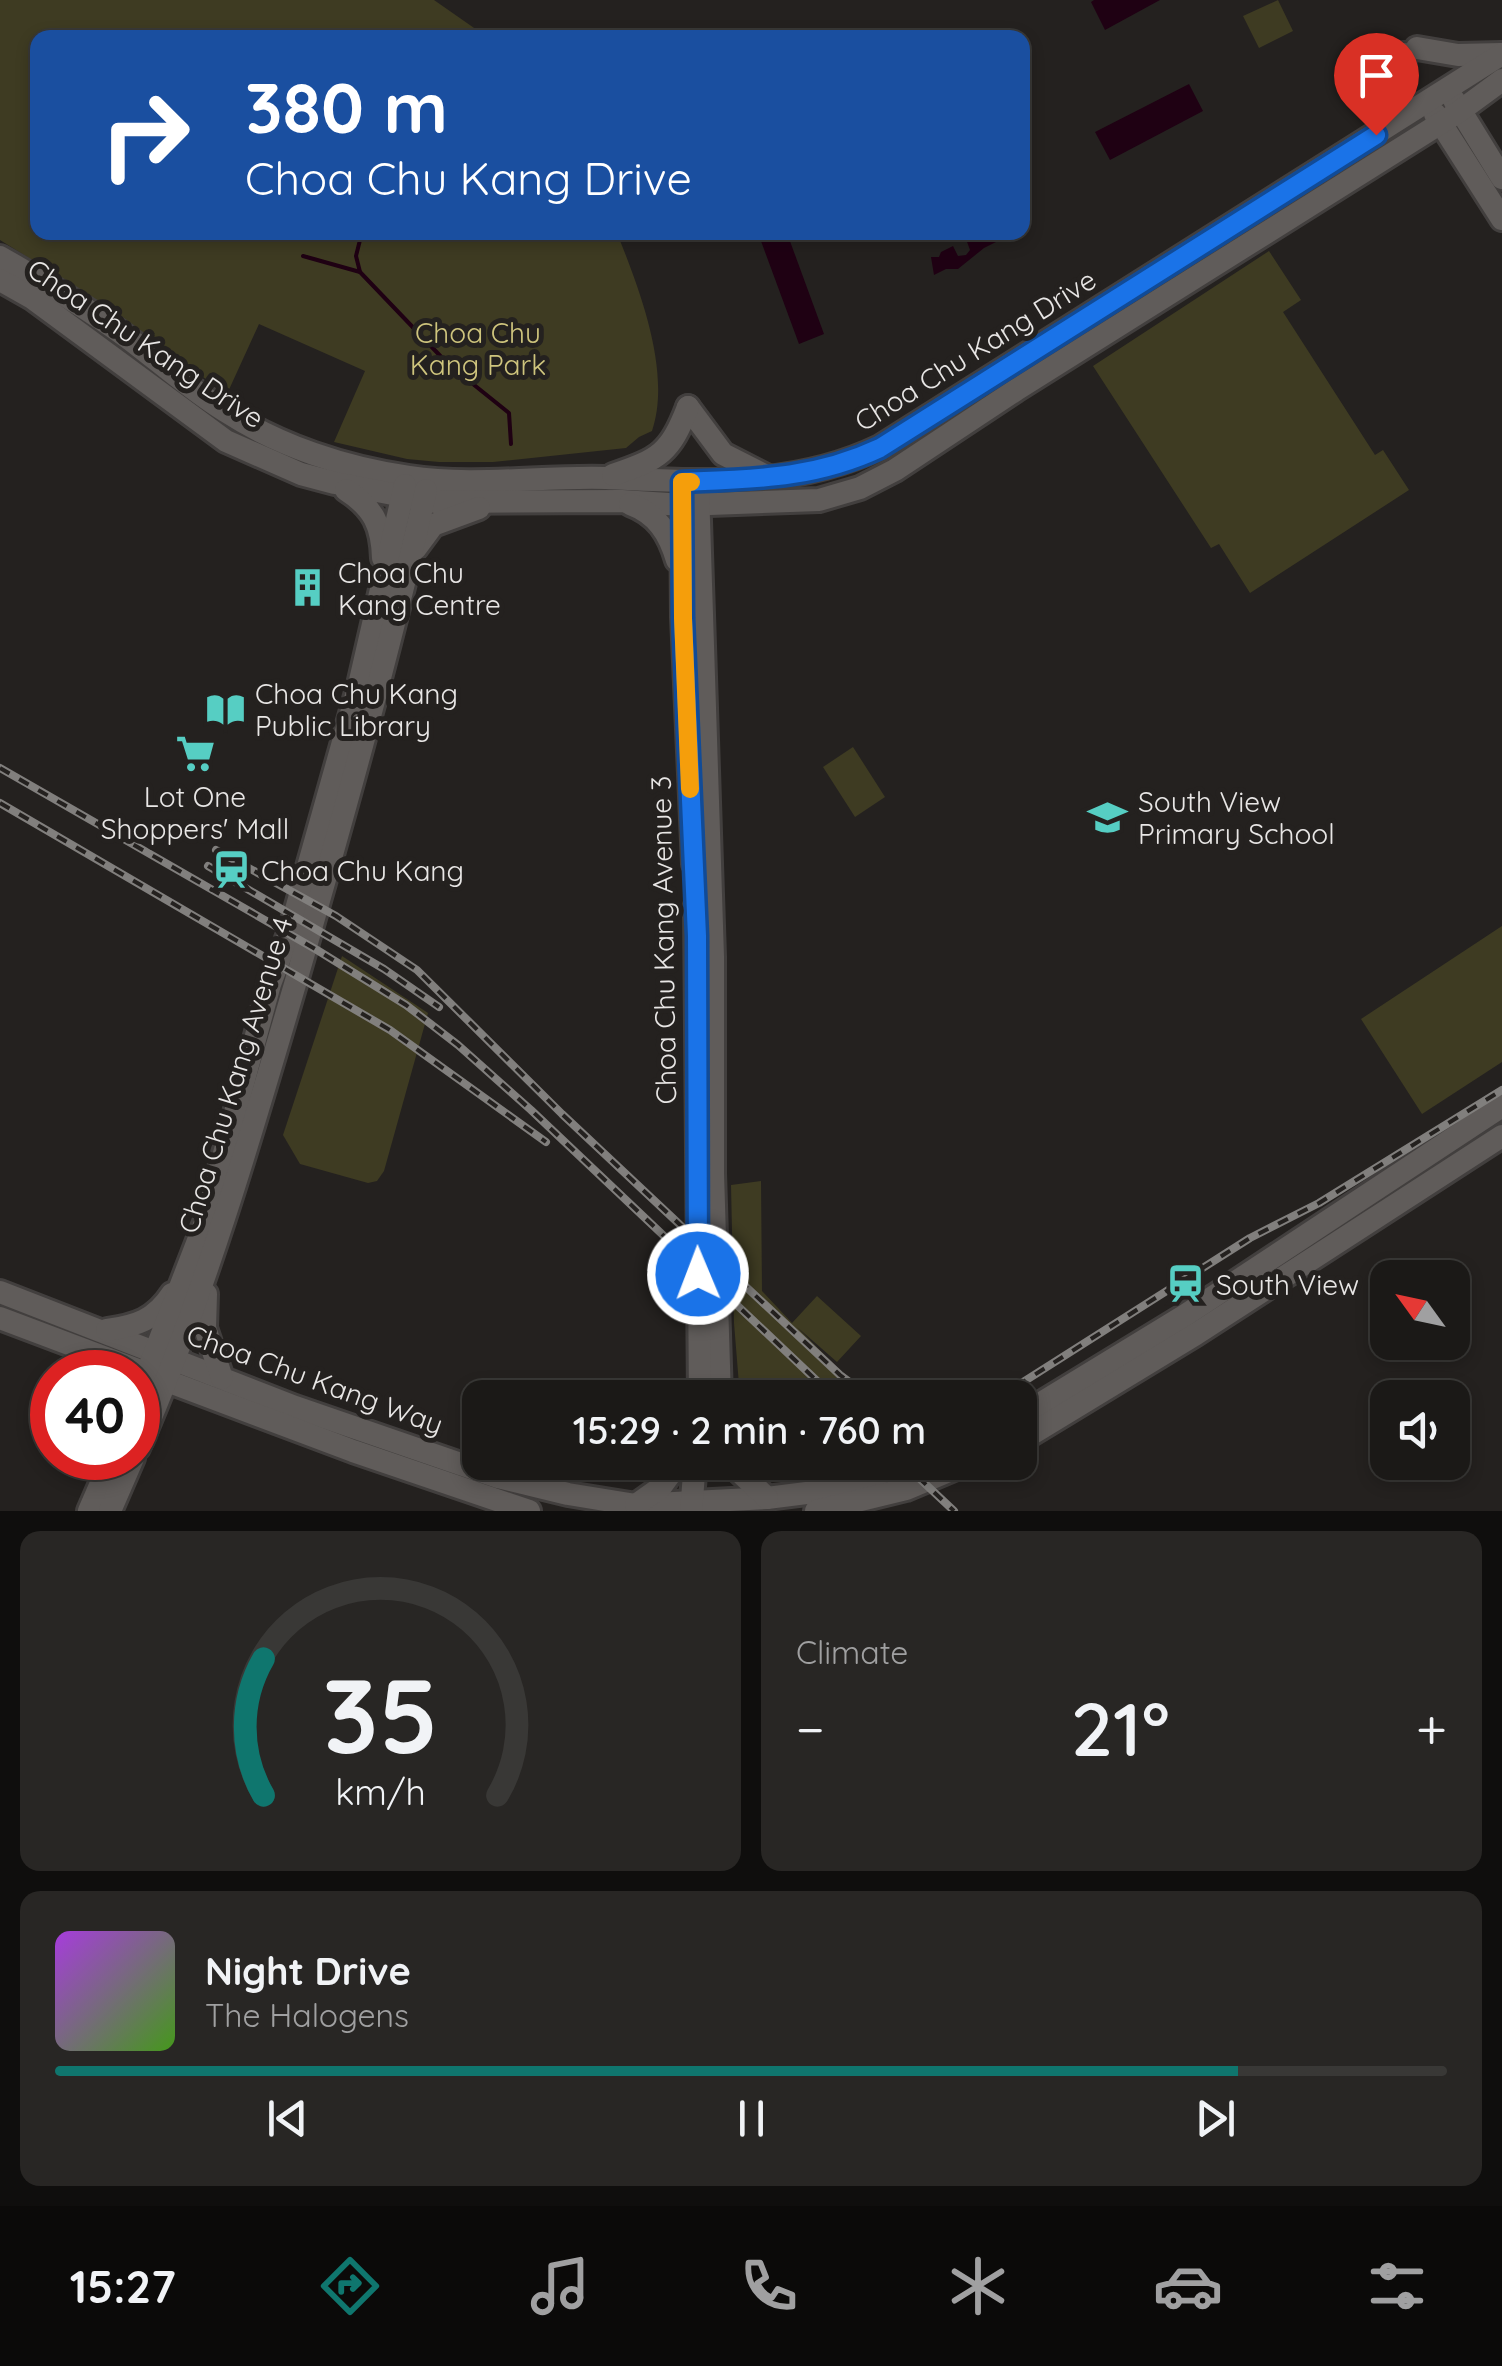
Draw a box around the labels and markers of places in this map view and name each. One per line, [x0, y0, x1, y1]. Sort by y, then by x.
pin [1334, 33, 1419, 136]
place label: Choa Chu Kang Centre [338, 555, 501, 622]
building icon: Choa Chu Kang Centre [287, 567, 329, 609]
place label: Choa Chu Kang Public Library [255, 676, 458, 743]
library icon: Choa Chu Kang Public Library [204, 688, 246, 730]
supermarket icon: Lot One Shoppers' Mall [174, 732, 216, 774]
place label: Lot One Shoppers' Mall [101, 779, 289, 846]
place label: South View Primary School [1138, 784, 1335, 851]
school or university icon: South View Primary School [1087, 796, 1129, 838]
station icon: Choa Chu Kang [210, 849, 252, 891]
place label: Choa Chu Kang [261, 853, 464, 888]
station icon: South View [1165, 1263, 1207, 1305]
place label: South View [1216, 1267, 1359, 1302]

